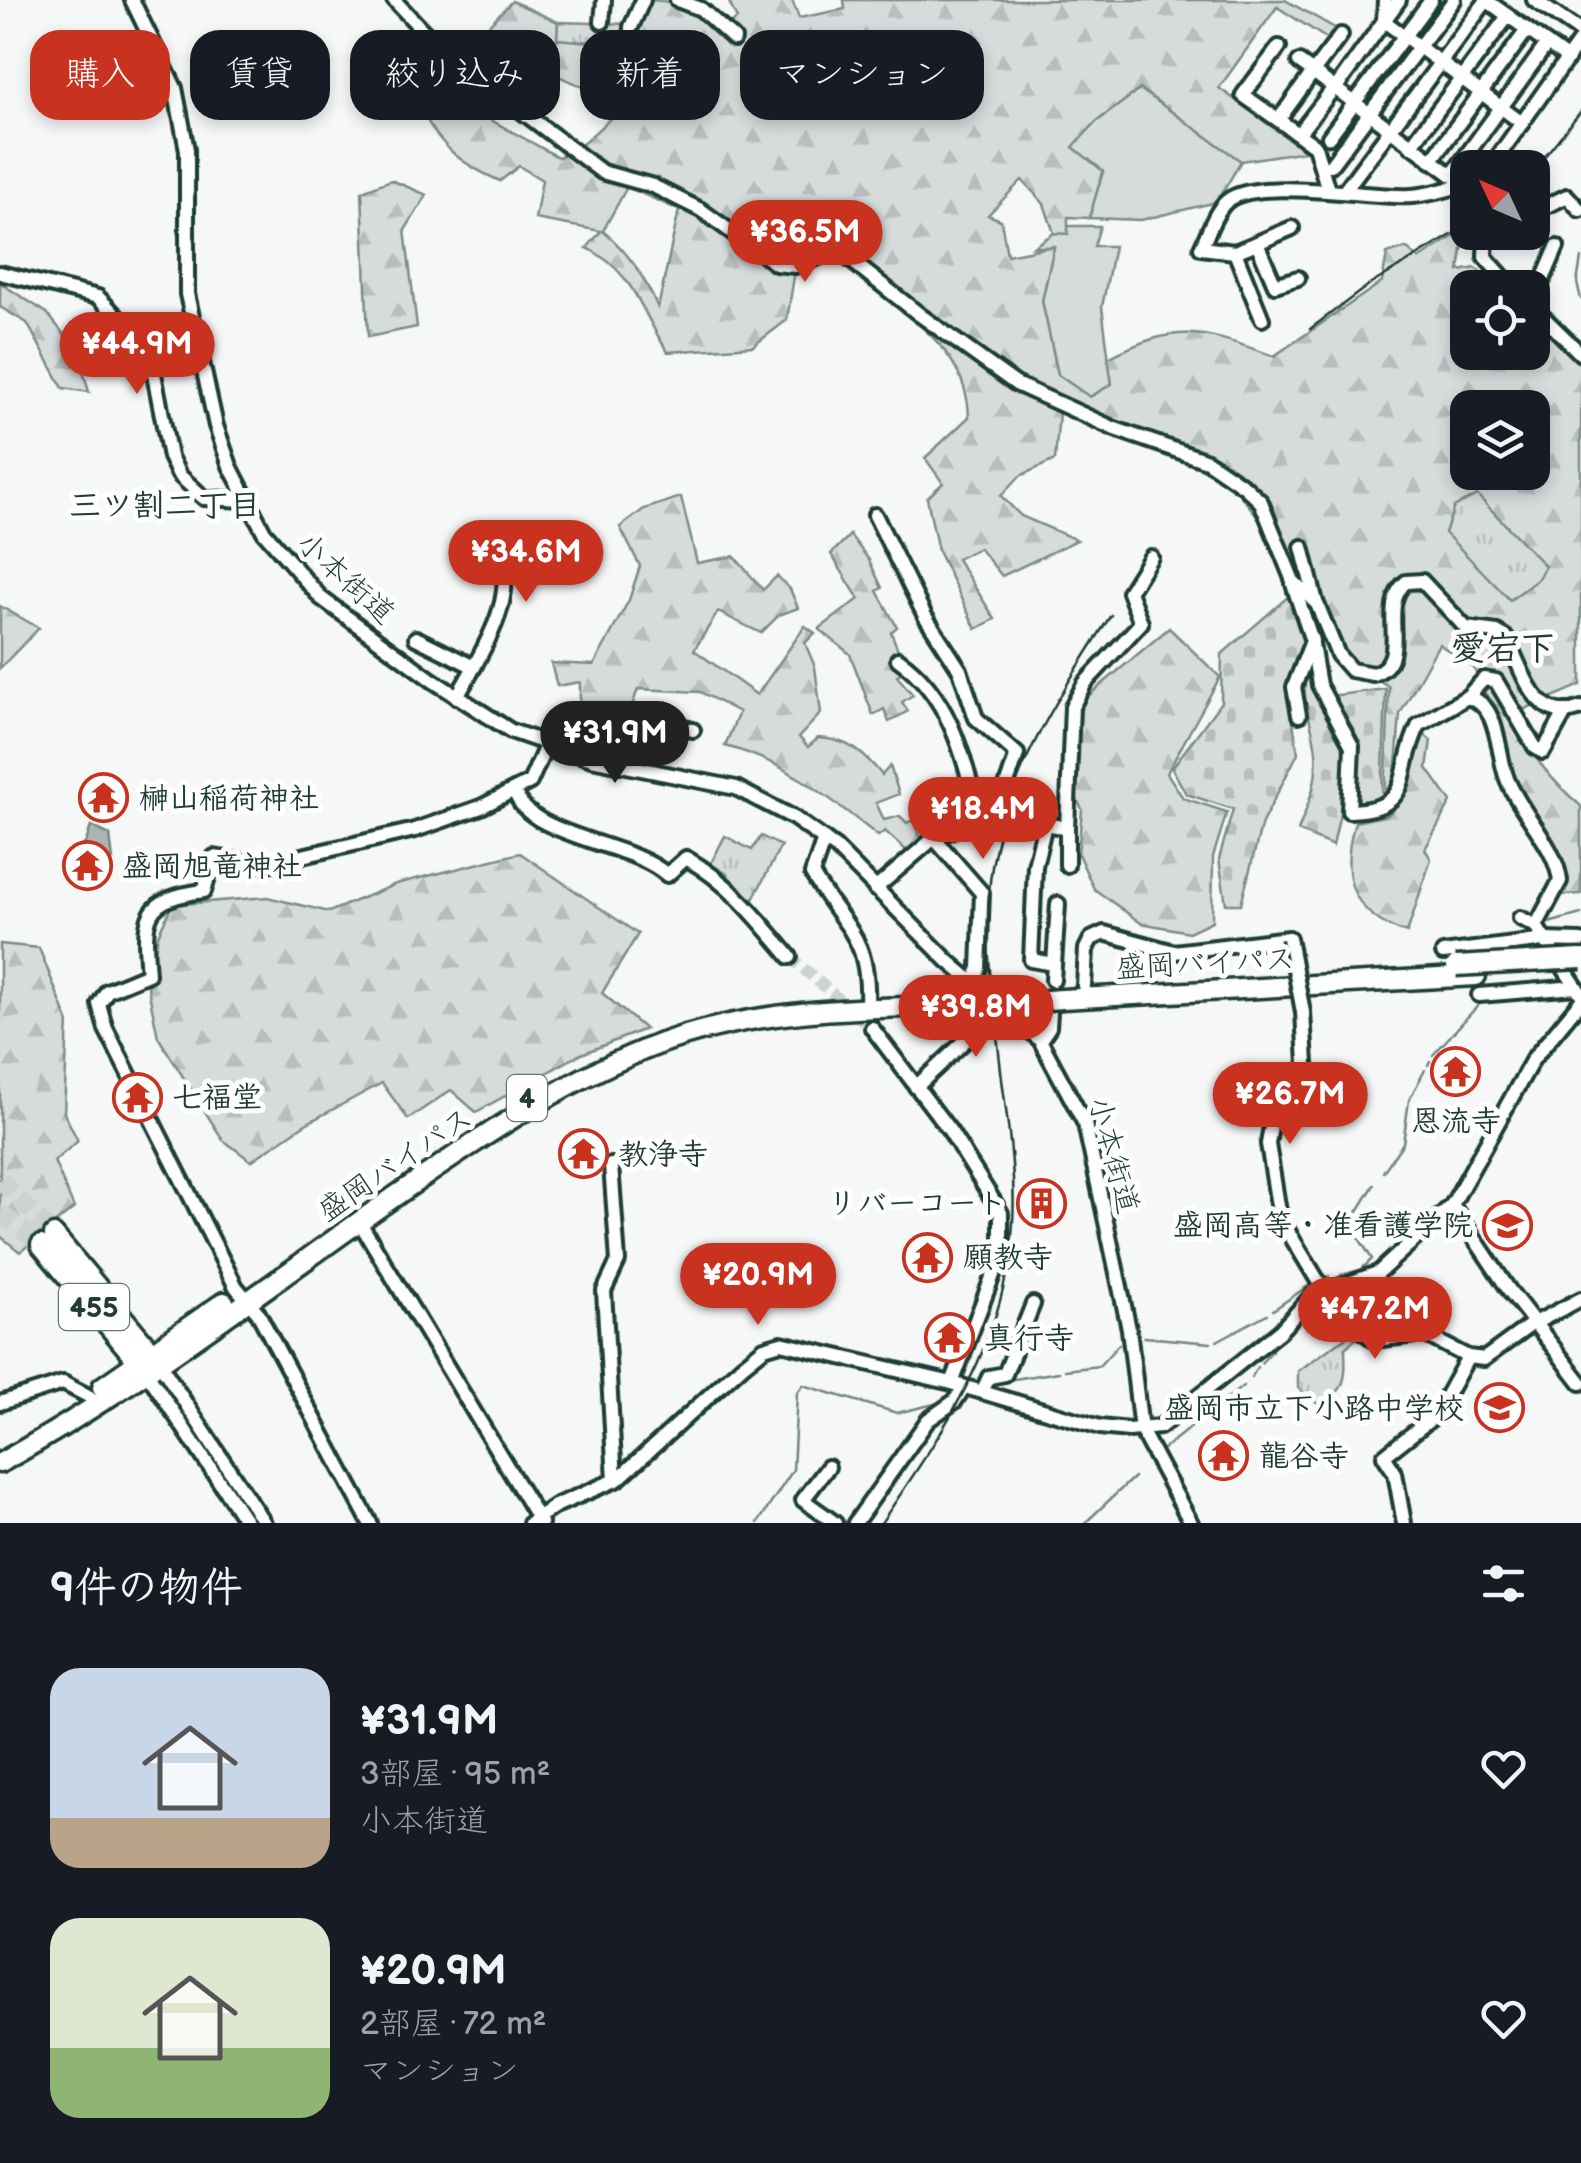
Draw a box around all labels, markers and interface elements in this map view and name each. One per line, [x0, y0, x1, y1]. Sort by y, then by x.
chip: 購入 [30, 30, 170, 120]
chip: 賃貸 [190, 30, 330, 120]
chip: 絞り込み [350, 30, 560, 120]
chip: 新着 [580, 30, 720, 120]
chip: マンション [740, 30, 984, 120]
north arrow [1450, 150, 1550, 250]
map controls [1450, 150, 1550, 490]
pin: ¥36.5M [724, 200, 886, 285]
text: ¥36.5M [750, 213, 860, 252]
button: locate [1450, 270, 1550, 370]
pin: ¥44.9M [56, 312, 218, 397]
text: ¥44.9M [82, 325, 192, 364]
button: layers [1450, 390, 1550, 490]
district label: 三ツ割二丁目 [69, 487, 261, 526]
pin: ¥34.6M [445, 520, 607, 605]
street label: 小本街道 [289, 525, 402, 632]
text: ¥34.6M [470, 533, 582, 572]
district label: 愛宕下 [1450, 628, 1556, 671]
pin: ¥31.9M [534, 701, 696, 786]
text: ¥31.9M [562, 714, 668, 753]
temple icon: 榊山稲荷神社 [78, 772, 130, 824]
pin: ¥18.4M [902, 777, 1064, 862]
place label: 榊山稲荷神社 [139, 781, 319, 817]
text: ¥18.4M [930, 790, 1036, 829]
temple icon: 盛岡旭竜神社 [61, 840, 113, 892]
place label: 盛岡旭竜神社 [122, 849, 302, 885]
street label: 盛岡バイパス [1115, 941, 1296, 987]
pin: ¥39.8M [895, 975, 1057, 1060]
text: ¥39.8M [921, 988, 1031, 1027]
temple icon: 恩流寺 [1430, 1046, 1482, 1098]
pin: ¥26.7M [1209, 1062, 1371, 1147]
temple icon: 七福堂 [111, 1071, 163, 1123]
road number: 4 [507, 1075, 547, 1121]
text: ¥26.7M [1235, 1075, 1345, 1114]
place label: 七福堂 [172, 1080, 262, 1116]
street label: 小本街道 [1080, 1093, 1146, 1218]
street label: 盛岡バイパス [311, 1100, 480, 1230]
place label: 恩流寺 [1411, 1104, 1501, 1140]
temple icon: 教浄寺 [557, 1128, 609, 1180]
place label: 教浄寺 [618, 1137, 708, 1173]
building icon: リバーコート [1016, 1177, 1068, 1229]
place label: リバーコート [827, 1186, 1007, 1222]
school or university icon: 盛岡高等・准看護学院 [1482, 1199, 1534, 1251]
place label: 盛岡高等・准看護学院 [1173, 1208, 1473, 1244]
temple icon: 願教寺 [902, 1231, 954, 1283]
place label: 願教寺 [963, 1240, 1053, 1276]
pin: ¥20.9M [677, 1243, 839, 1328]
text: ¥20.9M [702, 1256, 814, 1295]
pin: ¥47.2M [1294, 1277, 1456, 1362]
road number: 455 [59, 1284, 129, 1330]
text: ¥47.2M [1320, 1290, 1430, 1329]
temple icon: 真行寺 [923, 1312, 975, 1364]
place label: 真行寺 [984, 1321, 1074, 1357]
school or university icon: 盛岡市立下小路中学校 [1473, 1382, 1525, 1434]
place label: 盛岡市立下小路中学校 [1164, 1391, 1464, 1427]
temple icon: 龍谷寺 [1198, 1430, 1250, 1482]
place label: 龍谷寺 [1259, 1439, 1349, 1475]
icon: filters [1476, 1556, 1531, 1611]
text: 9件の物件 [50, 1563, 243, 1614]
text: ¥31.9M [360, 1696, 498, 1747]
icon: home [130, 1708, 250, 1828]
icon: heart [1476, 1741, 1531, 1796]
text: 3部屋 · 95 m² [360, 1755, 550, 1794]
text: 小本街道 [360, 1802, 488, 1841]
text: ¥20.9M [360, 1946, 506, 1997]
icon: home [130, 1958, 250, 2078]
icon: heart [1476, 1991, 1531, 2046]
text: 2部屋 · 72 m² [360, 2005, 546, 2044]
text: マンション [360, 2052, 519, 2091]

